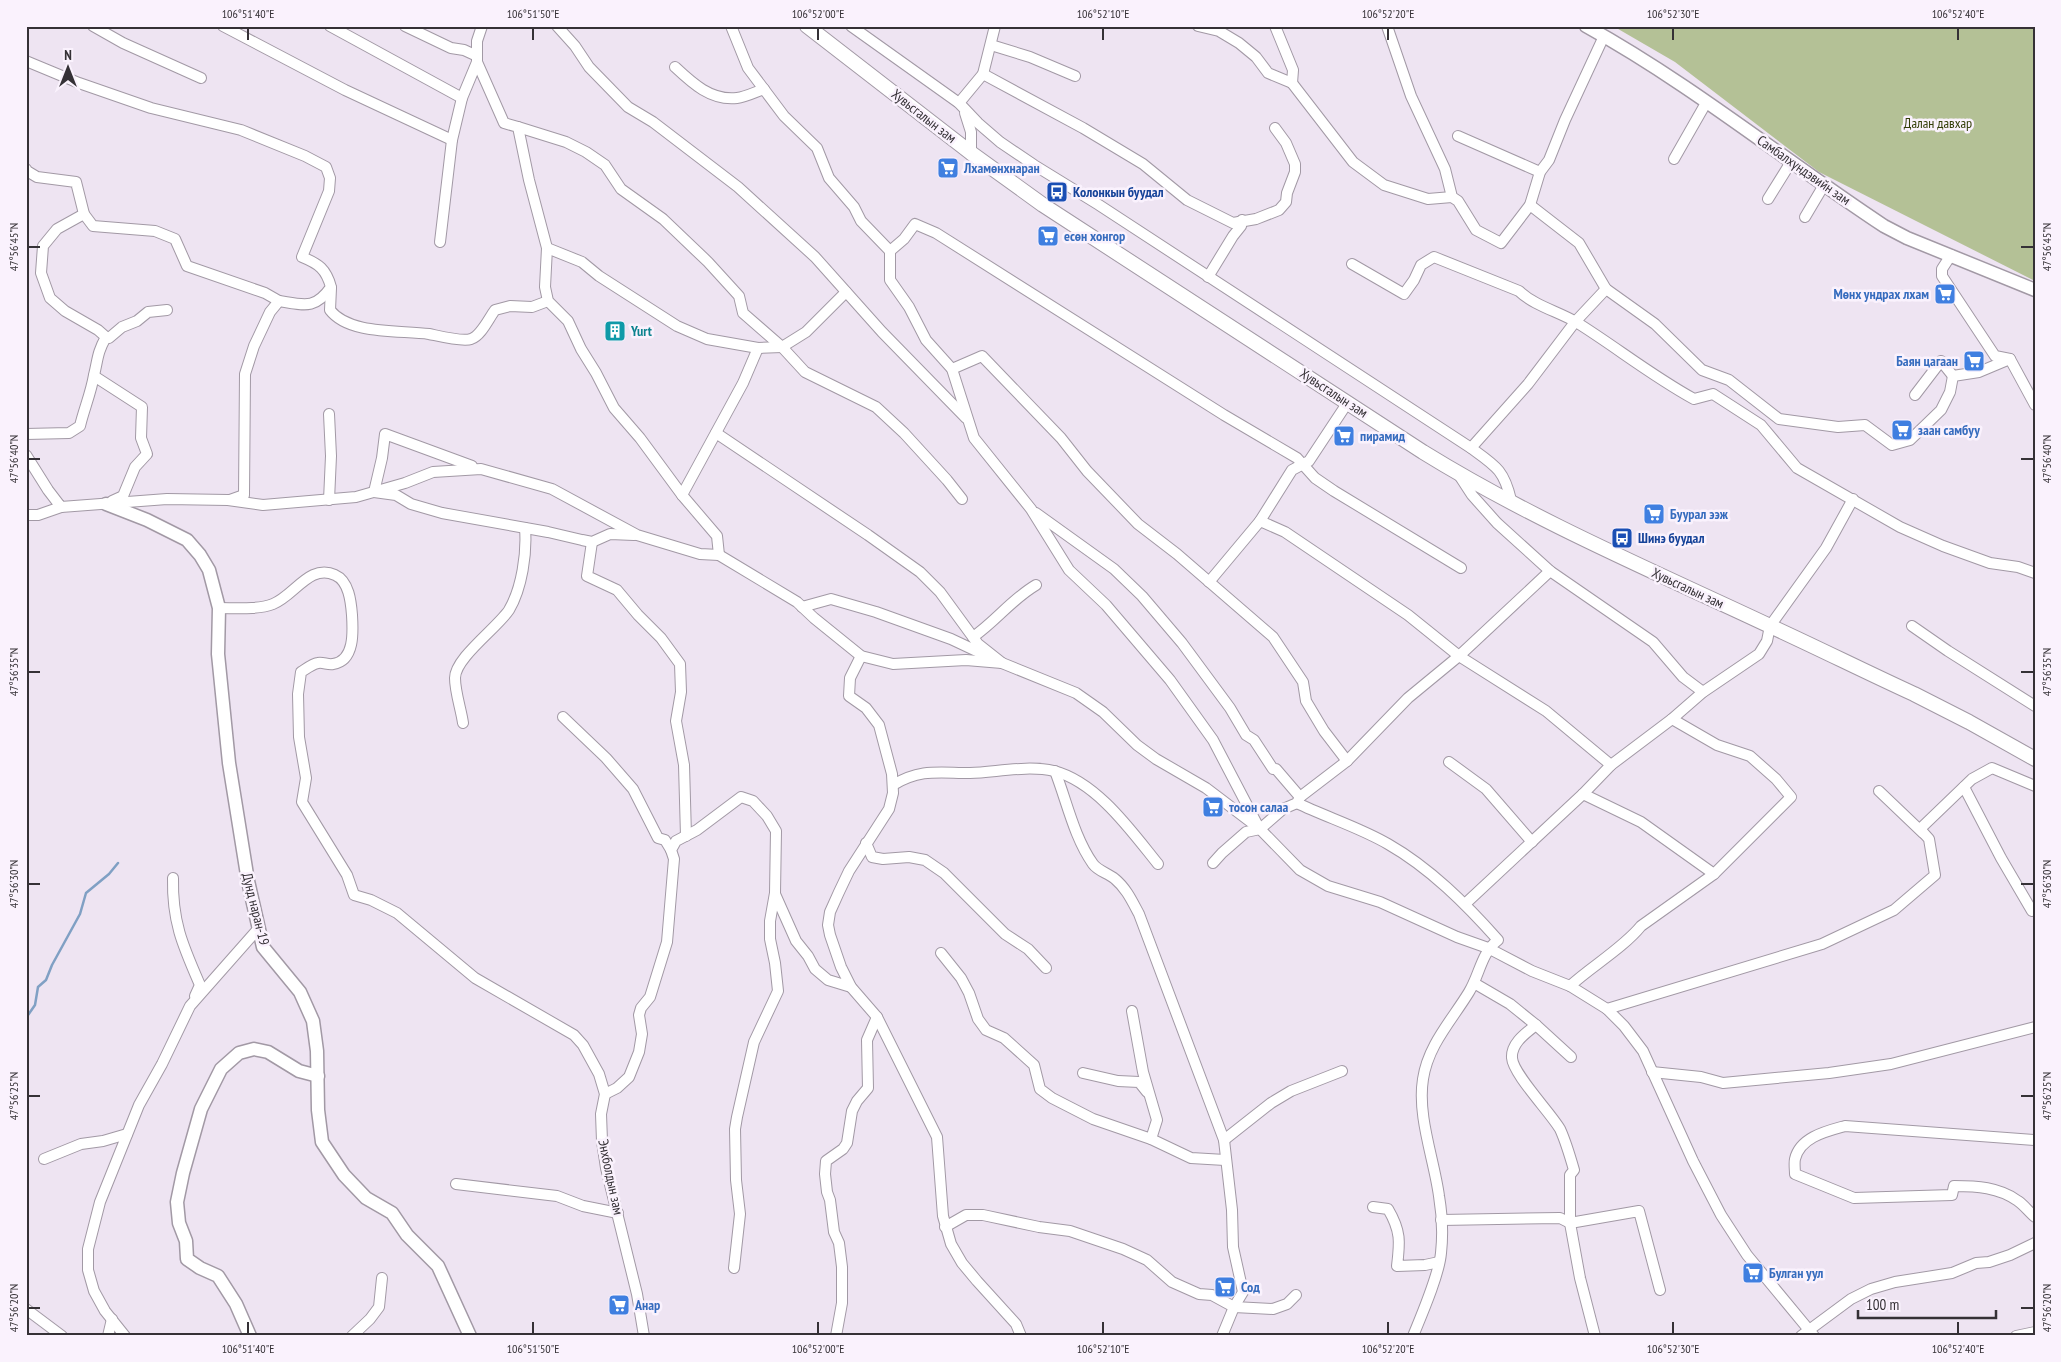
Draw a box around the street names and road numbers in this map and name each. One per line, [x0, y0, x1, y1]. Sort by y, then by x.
street label: Хувьсгалын зам [888, 85, 960, 147]
street label: Самбалхүндэвийн зам [1754, 131, 1854, 209]
street label: Хувьсгалын зам [1297, 364, 1371, 422]
street label: Хувьсгалын зам [1649, 563, 1727, 613]
street label: Дунд наран-19 [238, 871, 274, 947]
street label: Энхболдын зам [594, 1138, 628, 1216]

